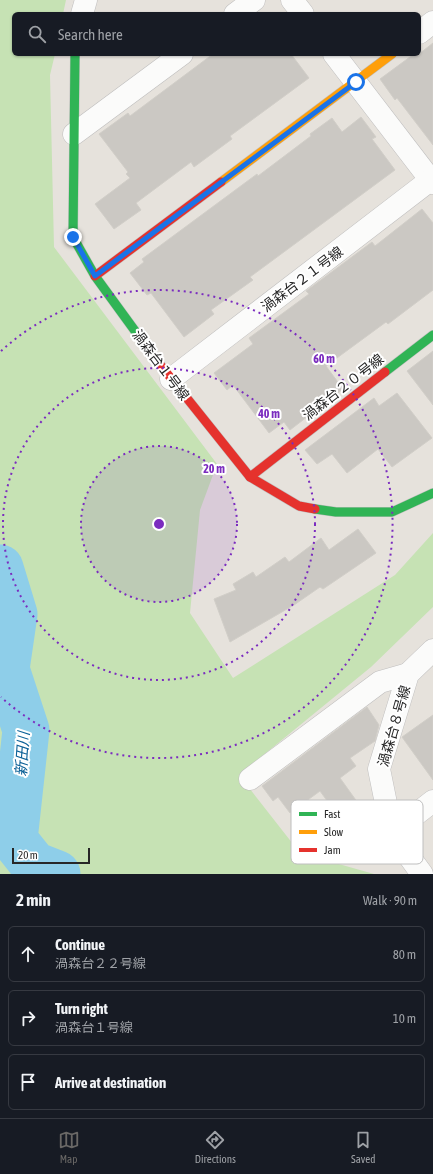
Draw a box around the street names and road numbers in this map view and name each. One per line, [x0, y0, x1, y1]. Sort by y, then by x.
street label: 渦森台２１号線 [258, 243, 346, 315]
street label: 渦森台１号線 [129, 327, 193, 403]
street label: 渦森台２０号線 [299, 351, 387, 423]
street label: 渦森台８号線 [375, 683, 413, 769]

